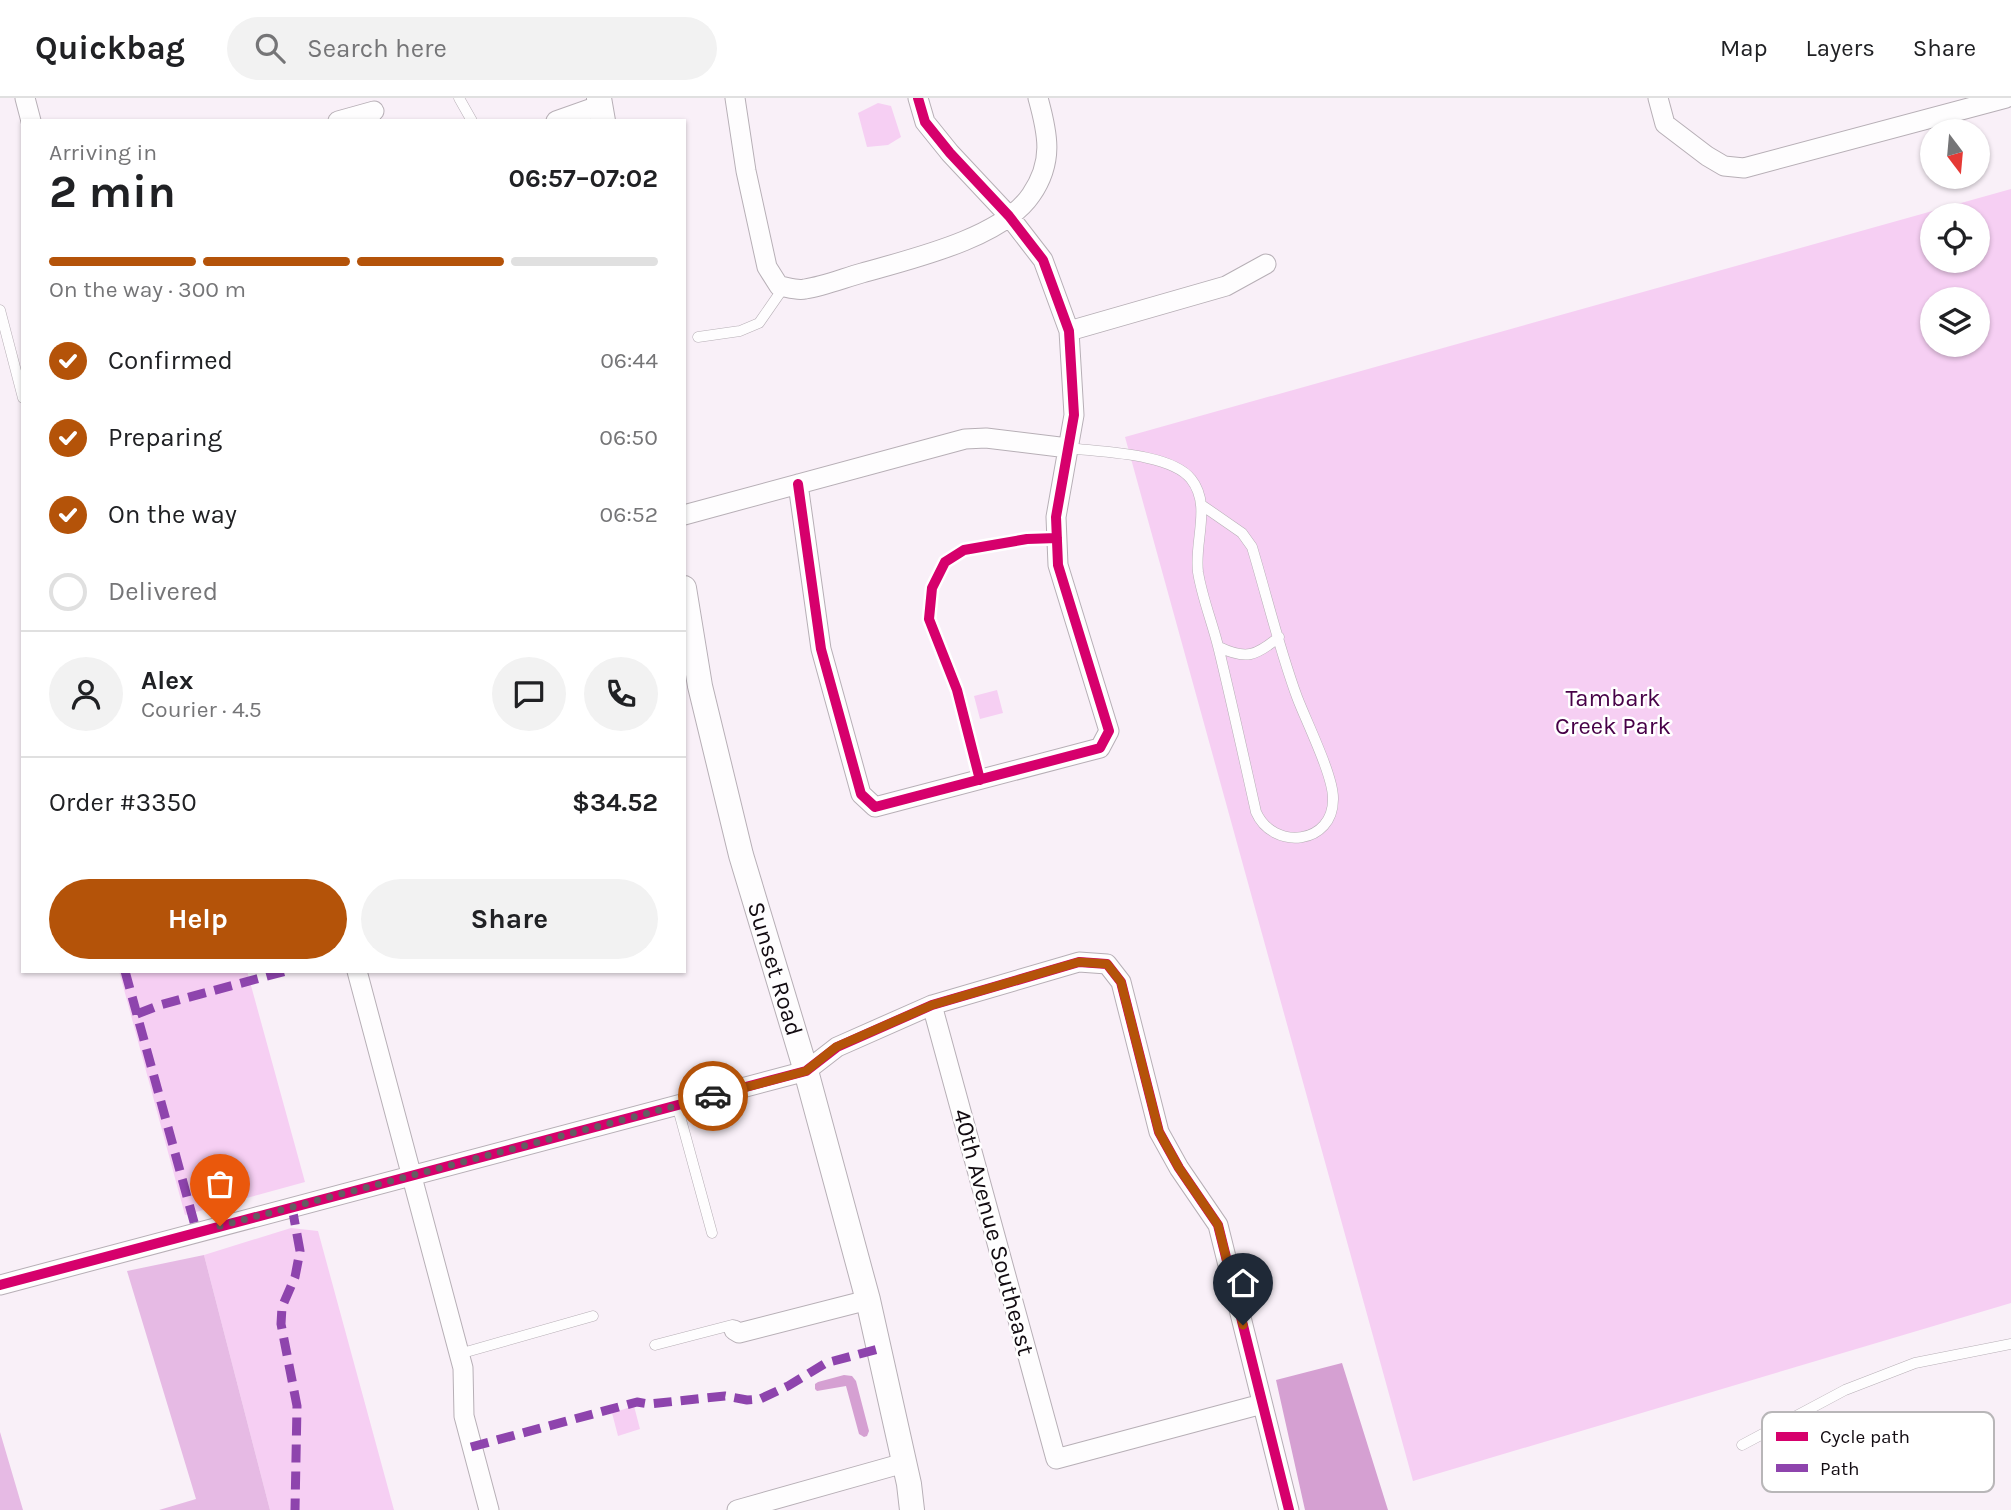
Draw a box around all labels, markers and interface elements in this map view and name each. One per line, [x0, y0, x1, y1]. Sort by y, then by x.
search box [227, 17, 717, 80]
text: Quickbag [35, 29, 185, 67]
icon: search [251, 29, 289, 67]
text: Search here [307, 33, 447, 64]
text: Map [1720, 34, 1768, 62]
text: Layers [1806, 34, 1875, 62]
text: Share [1913, 34, 1976, 62]
north arrow [1920, 119, 1990, 189]
map controls [1920, 119, 1990, 357]
text: Arriving in [49, 139, 157, 166]
text: 06:57–07:02 [508, 163, 658, 194]
text: 2 min [49, 165, 176, 219]
button: locate [1920, 203, 1990, 273]
text: On the way · 300 m [49, 276, 246, 303]
button: layers [1920, 287, 1990, 357]
icon: check [49, 342, 87, 380]
text: Confirmed [108, 345, 233, 376]
text: 06:44 [600, 347, 658, 374]
icon: check [49, 419, 87, 457]
text: Preparing [108, 422, 222, 453]
text: 06:50 [599, 424, 658, 451]
icon: check [49, 496, 87, 534]
text: On the way [108, 499, 237, 530]
text: 06:52 [600, 501, 658, 528]
text: Delivered [108, 576, 218, 607]
button: person [49, 657, 123, 731]
button: chat [492, 657, 566, 731]
button: phone [584, 657, 658, 731]
text: Alex [141, 665, 193, 696]
park label: Tambark Creek Park [1555, 684, 1671, 740]
text: Courier · 4.5 [141, 696, 262, 723]
text: Order #3350 [49, 787, 197, 818]
text: $34.52 [572, 787, 658, 818]
button: Help [49, 879, 347, 959]
button: Share [361, 879, 658, 959]
street label: Sunset Road [742, 898, 809, 1039]
courier [678, 1061, 748, 1131]
icon: car [694, 1077, 732, 1115]
street label: 40th Avenue Southeast [948, 1106, 1040, 1358]
pin [190, 1154, 250, 1226]
icon: bag [201, 1165, 239, 1203]
pin [1213, 1253, 1273, 1325]
icon: home [1224, 1264, 1262, 1302]
legend [1762, 1412, 1994, 1492]
text: Cycle path [1820, 1426, 1910, 1448]
text: Path [1820, 1458, 1860, 1480]

